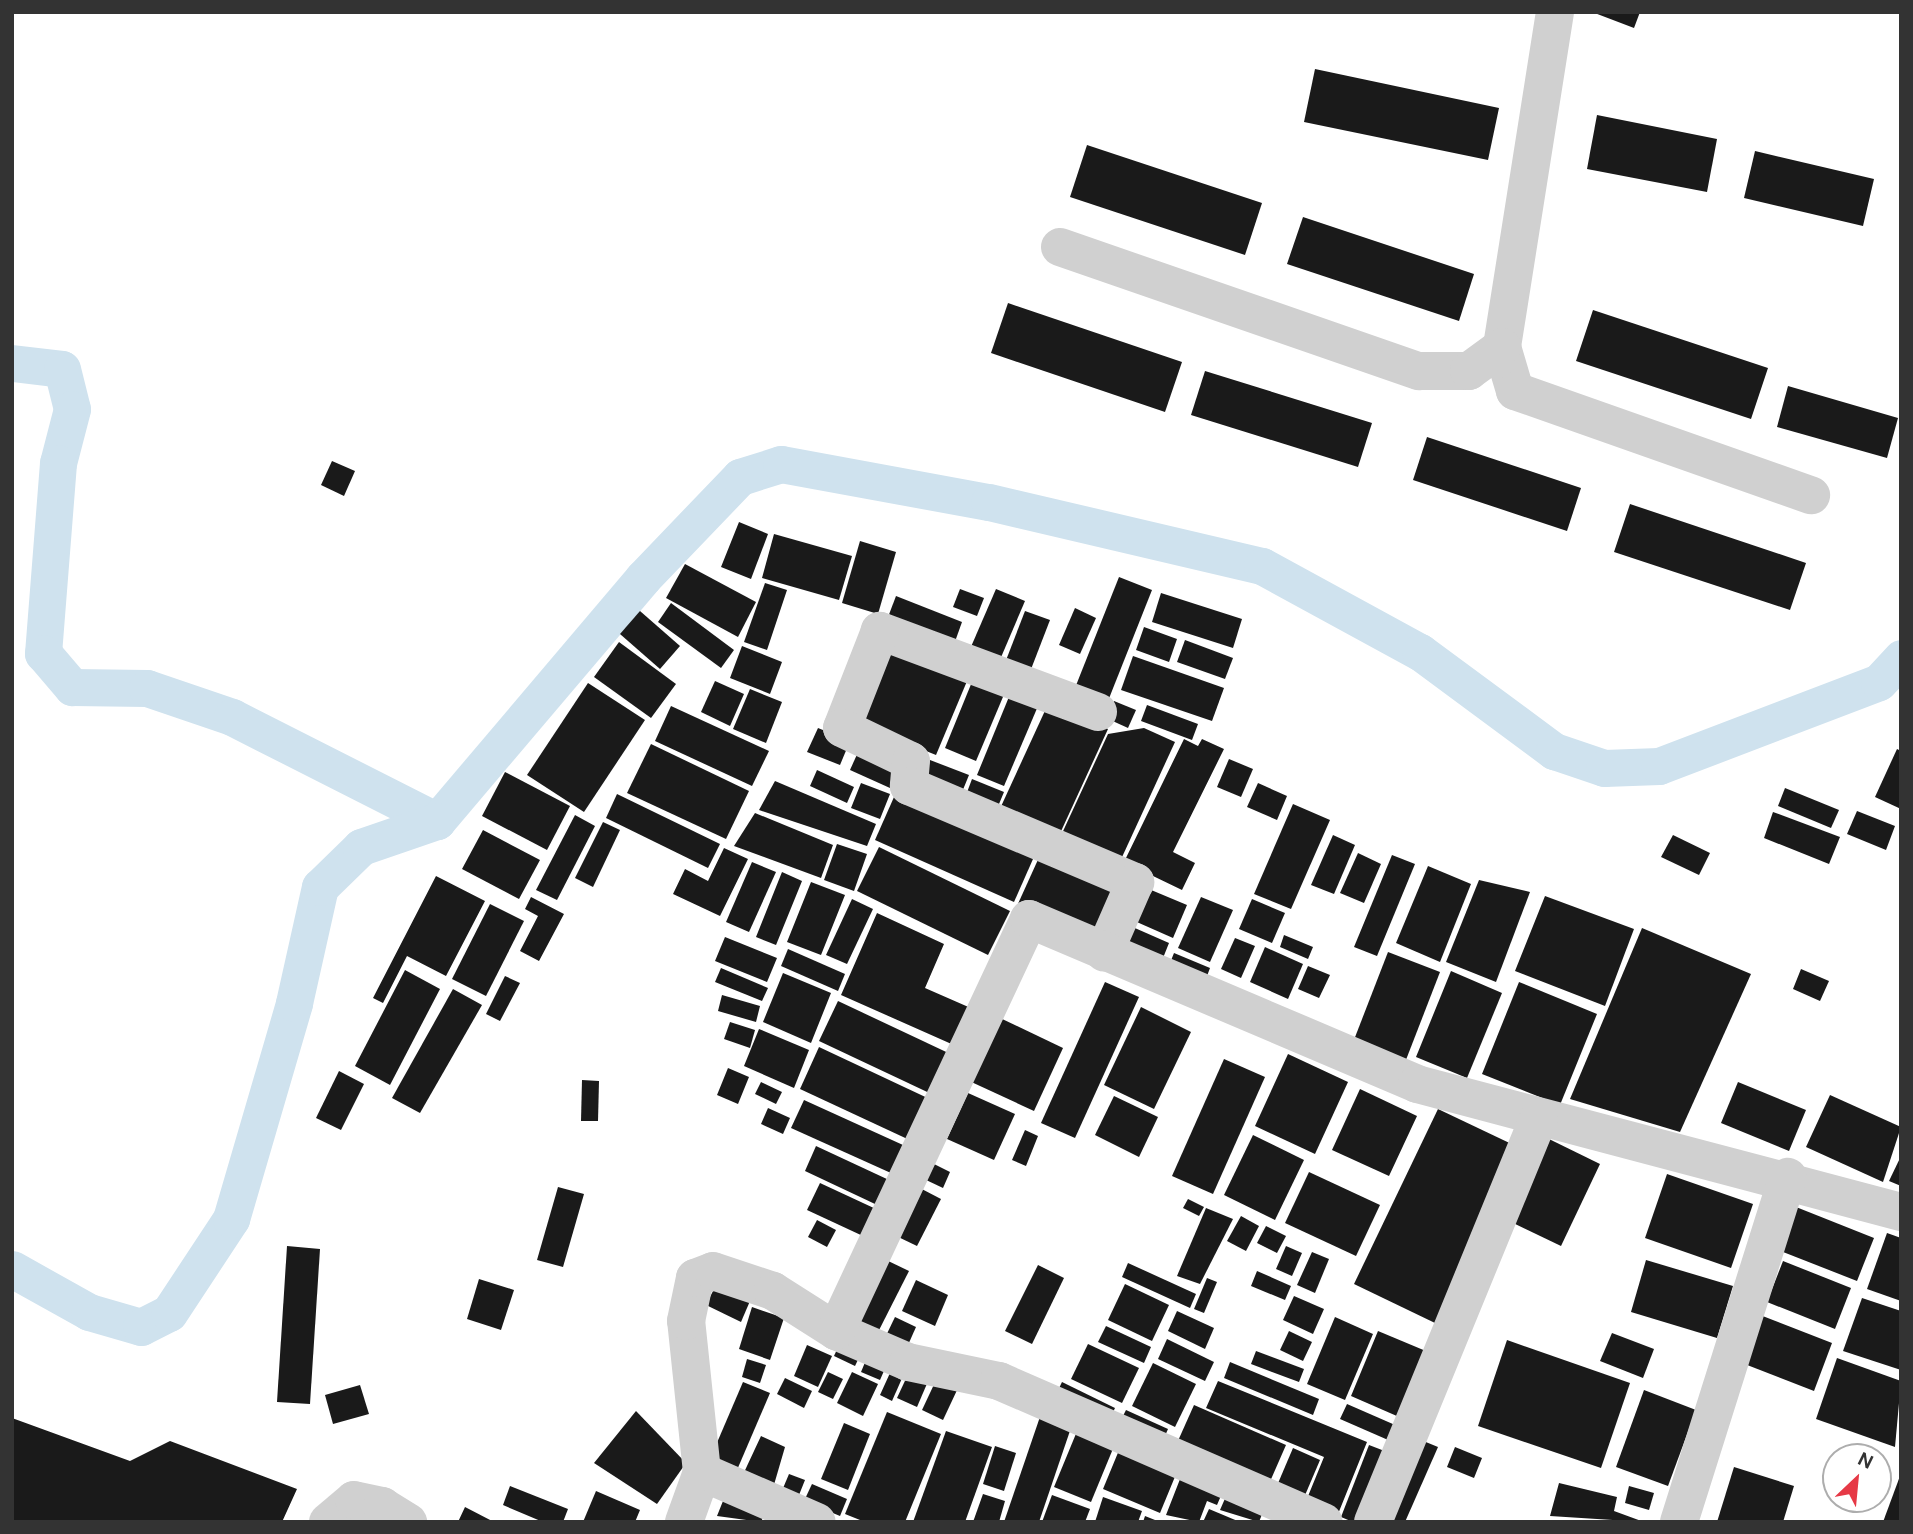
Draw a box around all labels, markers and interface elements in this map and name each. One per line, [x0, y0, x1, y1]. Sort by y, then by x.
north arrow [1822, 1443, 1892, 1513]
text: N [1854, 1446, 1877, 1475]

